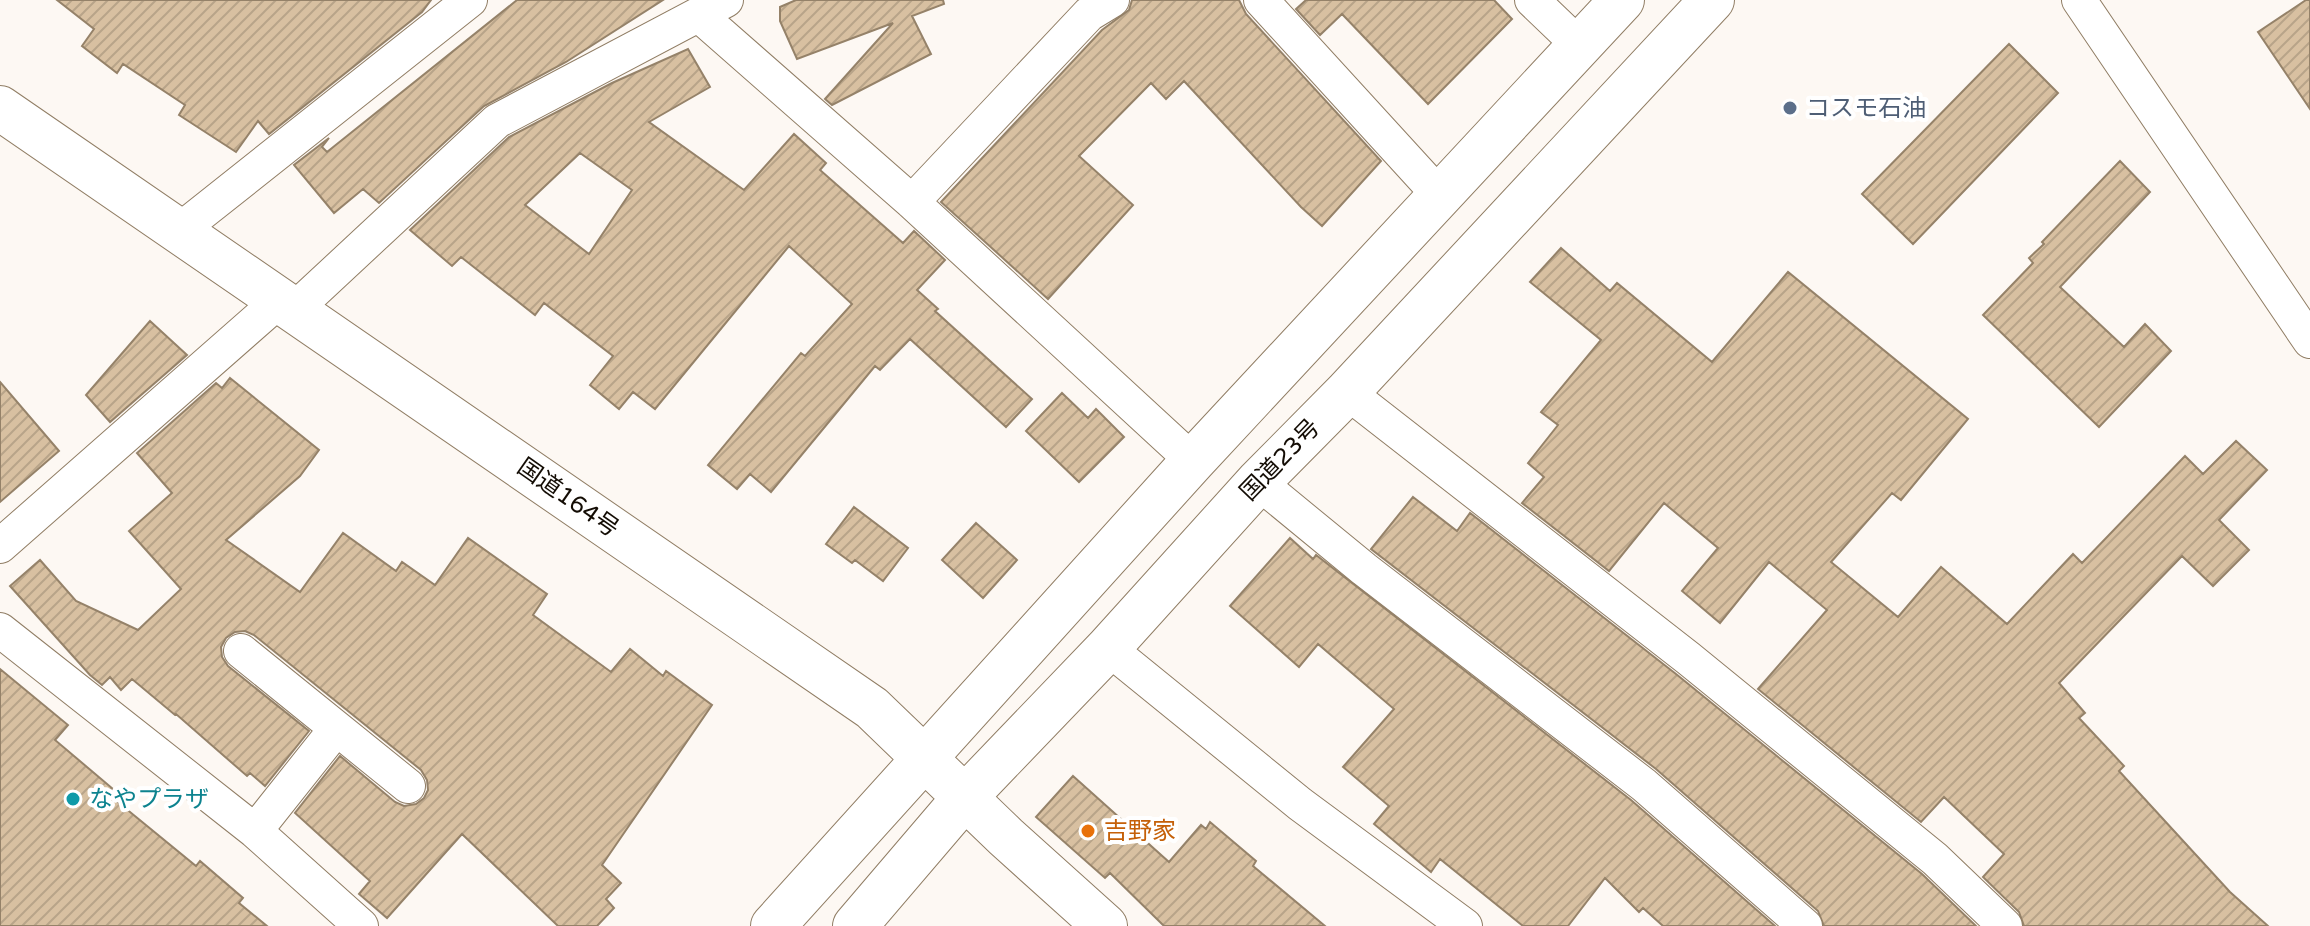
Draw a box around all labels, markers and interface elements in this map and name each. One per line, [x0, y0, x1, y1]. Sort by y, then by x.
place label: コスモ石油 [1806, 94, 1926, 123]
marker: コスモ石油 [1781, 99, 1799, 117]
street label: 国道23号 [1234, 413, 1326, 507]
street label: 国道164号 [512, 453, 624, 543]
place label: なやプラザ [89, 785, 209, 814]
marker: なやプラザ [64, 790, 82, 808]
place label: 吉野家 [1104, 817, 1176, 846]
marker: 吉野家 [1079, 822, 1097, 840]

